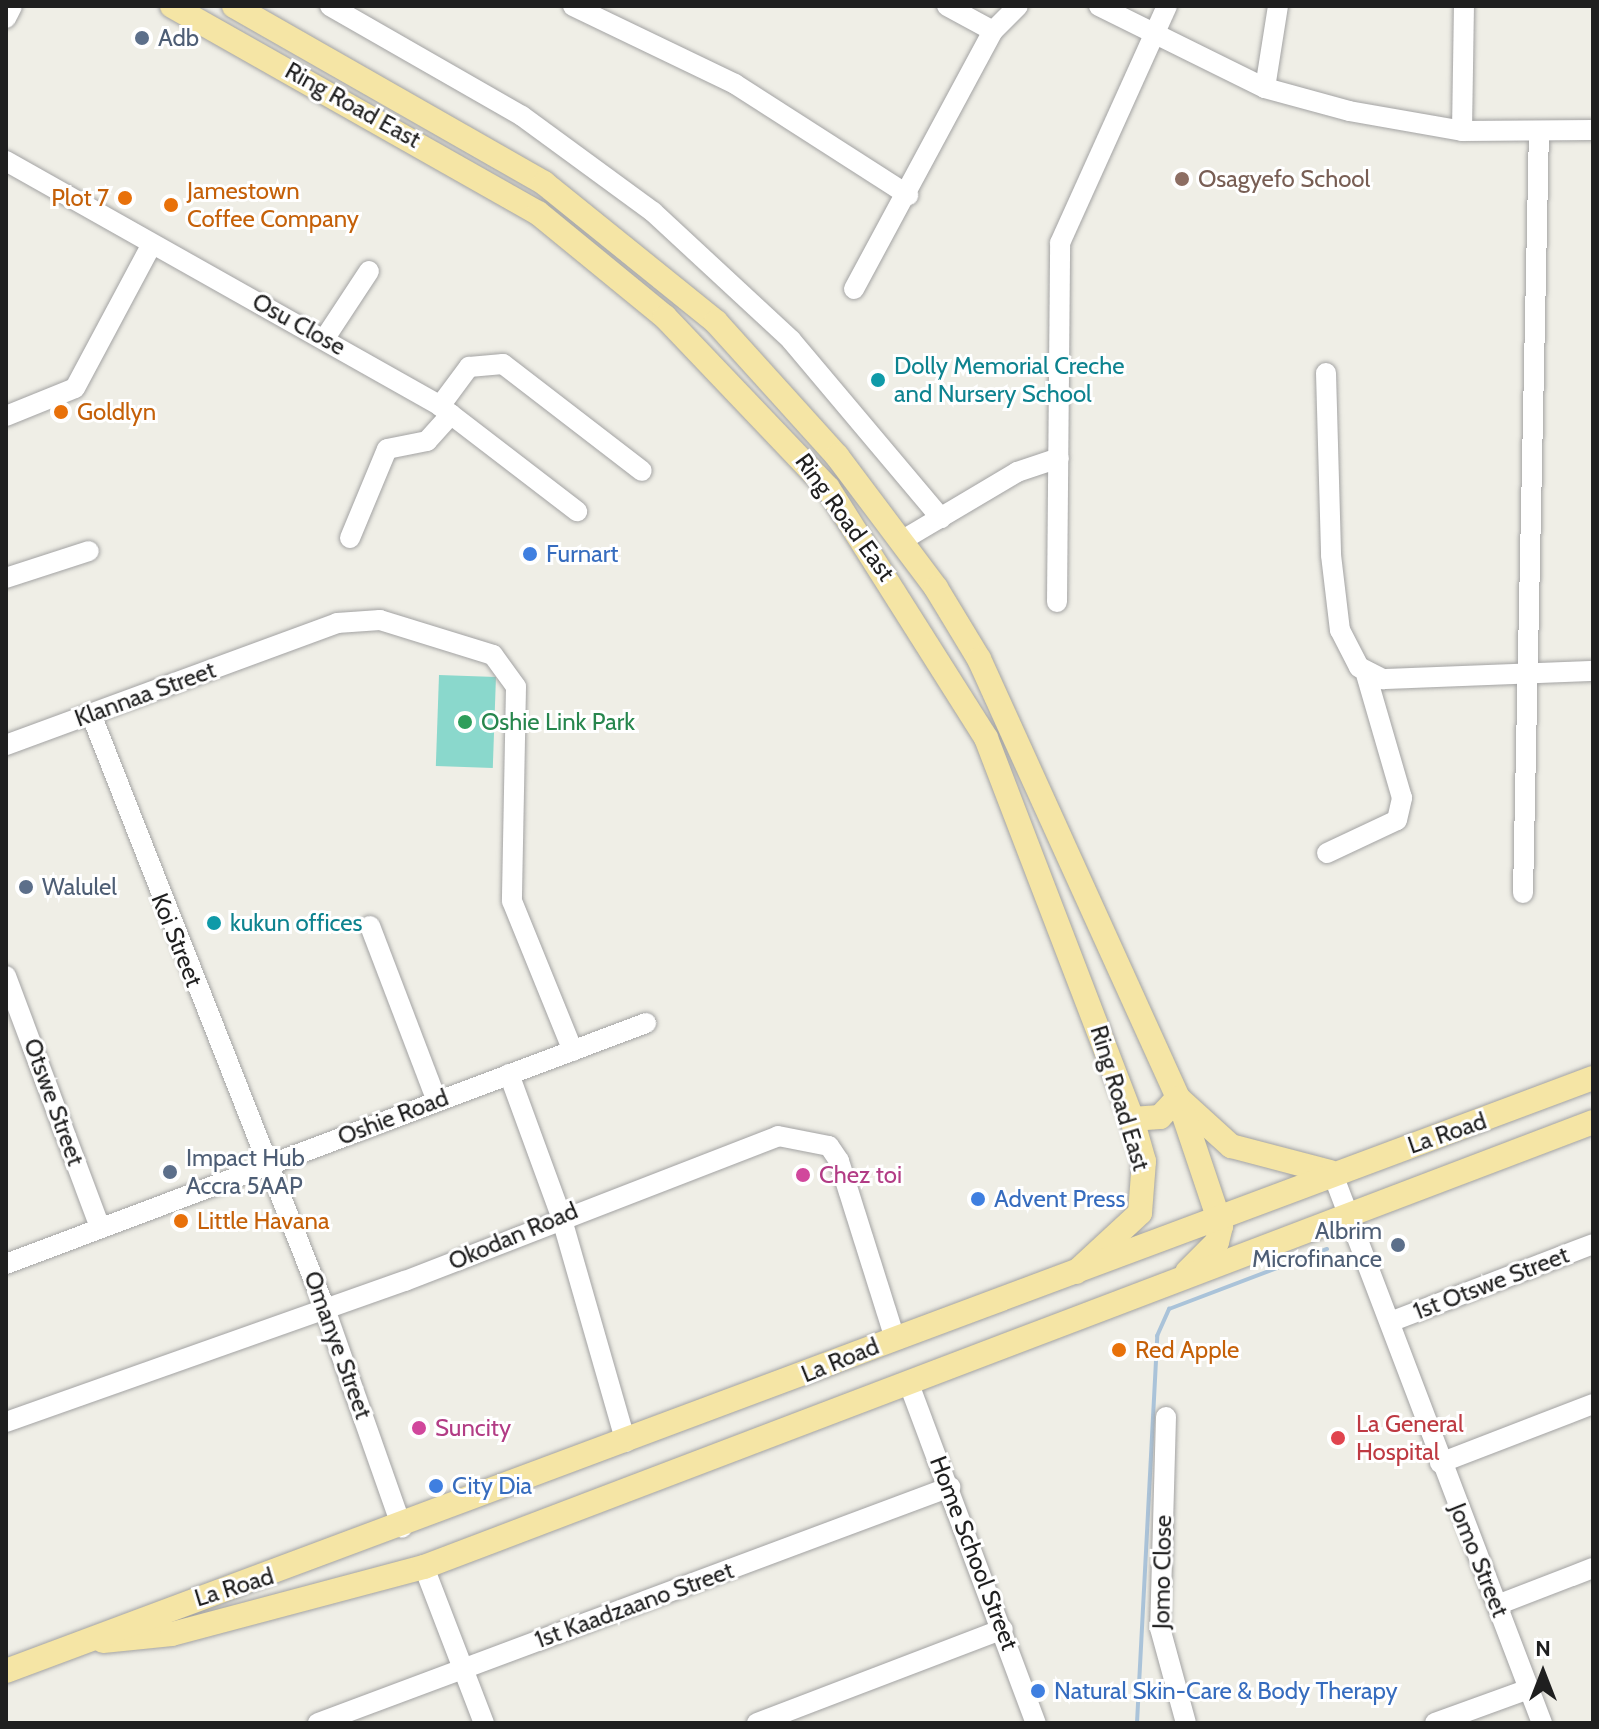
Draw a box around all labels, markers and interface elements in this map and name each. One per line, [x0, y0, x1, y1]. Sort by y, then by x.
place label: Adb [158, 24, 199, 52]
marker: Adb [133, 29, 151, 47]
street label: Ring Road East [280, 56, 426, 154]
place label: Osagyefo School [1198, 165, 1370, 193]
marker: Osagyefo School [1173, 170, 1191, 188]
place label: Jamestown Coffee Company [187, 177, 359, 233]
place label: Plot 7 [51, 184, 109, 212]
marker: Plot 7 [116, 189, 134, 207]
marker: Jamestown Coffee Company [162, 196, 180, 214]
street label: Osu Close [247, 287, 351, 361]
place label: Dolly Memorial Creche and Nursery School [894, 352, 1125, 408]
marker: Dolly Memorial Creche and Nursery School [869, 371, 887, 389]
place label: Goldlyn [77, 398, 156, 426]
marker: Goldlyn [52, 403, 70, 421]
street label: Ring Road East [789, 448, 901, 586]
place label: Furnart [546, 540, 618, 568]
marker: Furnart [521, 545, 539, 563]
street label: Klannaa Street [71, 655, 219, 733]
place label: Oshie Link Park [481, 708, 635, 736]
marker: Oshie Link Park [456, 713, 474, 731]
place label: Walulel [42, 873, 117, 901]
marker: Walulel [17, 878, 35, 896]
street label: Koi Street [145, 889, 209, 991]
place label: kukun offices [230, 909, 362, 937]
marker: kukun offices [205, 914, 223, 932]
street label: Ring Road East [1084, 1022, 1156, 1174]
street label: Otswe Street [18, 1035, 90, 1169]
street label: Oshie Road [334, 1083, 452, 1151]
street label: La Road [1404, 1106, 1490, 1160]
place label: Impact Hub Accra 5AAP [186, 1144, 305, 1200]
place label: Chez toi [819, 1161, 902, 1189]
marker: Impact Hub Accra 5AAP [161, 1163, 179, 1181]
marker: Chez toi [794, 1166, 812, 1184]
place label: Advent Press [994, 1185, 1125, 1213]
marker: Advent Press [969, 1190, 987, 1208]
street label: Okodan Road [444, 1196, 582, 1276]
place label: Little Havana [197, 1207, 329, 1235]
marker: Little Havana [172, 1212, 190, 1230]
place label: Albrim Microfinance [1252, 1217, 1382, 1273]
marker: Albrim Microfinance [1389, 1236, 1407, 1254]
street label: 1st Otswe Street [1409, 1240, 1573, 1326]
street label: Omanye Street [298, 1267, 378, 1423]
street label: La Road [797, 1331, 883, 1389]
place label: Red Apple [1135, 1336, 1239, 1364]
marker: Red Apple [1110, 1341, 1128, 1359]
place label: La General Hospital [1356, 1410, 1464, 1466]
place label: Suncity [435, 1414, 511, 1442]
marker: Suncity [410, 1419, 428, 1437]
marker: La General Hospital [1327, 1427, 1349, 1449]
street label: Home School Street [924, 1452, 1024, 1654]
place label: City Dia [452, 1472, 532, 1500]
marker: City Dia [427, 1477, 445, 1495]
street label: Jomo Street [1443, 1499, 1515, 1621]
street label: Jomo Close [1147, 1515, 1177, 1629]
street label: 1st Kaadzaano Street [531, 1556, 737, 1654]
street label: La Road [191, 1561, 277, 1613]
north arrow [1503, 1633, 1583, 1713]
text: N [1535, 1635, 1551, 1662]
place label: Natural Skin-Care & Body Therapy [1054, 1677, 1398, 1705]
marker: Natural Skin-Care & Body Therapy [1029, 1682, 1047, 1700]

